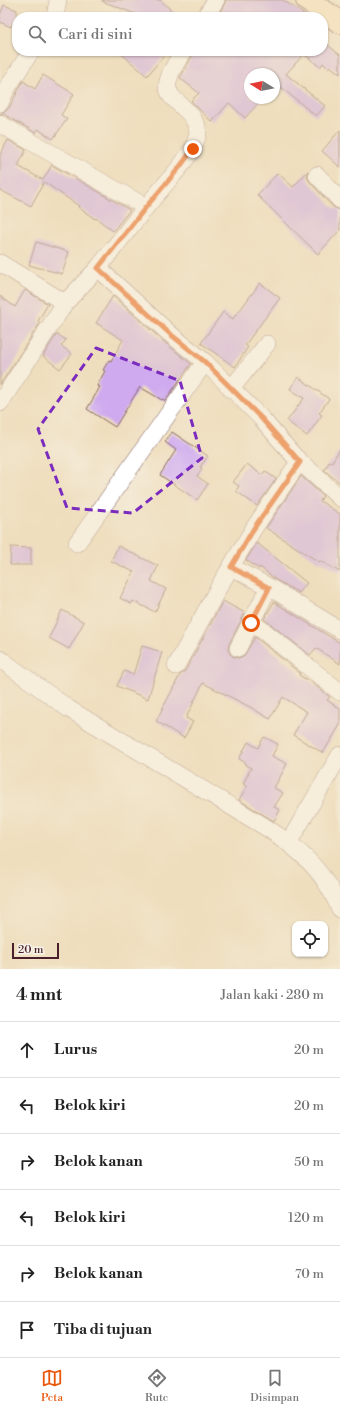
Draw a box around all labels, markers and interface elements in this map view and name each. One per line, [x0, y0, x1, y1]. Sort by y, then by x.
search box [12, 12, 328, 56]
icon: search [26, 23, 48, 45]
text: Cari di sini [58, 25, 133, 44]
north arrow [244, 68, 280, 104]
route end [184, 140, 202, 158]
route start [242, 614, 260, 632]
map controls [292, 921, 328, 957]
button: locate [292, 921, 328, 957]
scale bar [12, 941, 59, 960]
text: 20 m [18, 943, 43, 957]
text: 4 mnt [16, 984, 62, 1006]
text: Jalan kaki · 280 m [221, 987, 324, 1003]
icon: ahead [16, 1039, 38, 1061]
text: Lurus [54, 1040, 97, 1059]
text: 20 m [294, 1042, 324, 1058]
icon: left [16, 1095, 38, 1117]
text: Belok kiri [54, 1096, 125, 1115]
text: 20 m [294, 1098, 324, 1114]
icon: right [16, 1151, 38, 1173]
text: Belok kanan [54, 1152, 143, 1171]
text: 50 m [294, 1154, 324, 1170]
icon: left [16, 1207, 38, 1229]
text: Belok kiri [54, 1208, 125, 1227]
text: 120 m [288, 1210, 324, 1226]
icon: right [16, 1263, 38, 1285]
text: Belok kanan [54, 1264, 143, 1283]
text: 70 m [295, 1266, 324, 1282]
icon: arrive [16, 1319, 38, 1341]
text: Tiba di tujuan [54, 1320, 152, 1339]
tab: Peta [41, 1367, 63, 1405]
tab: Rute [145, 1367, 168, 1405]
tab: Disimpan [250, 1367, 299, 1405]

